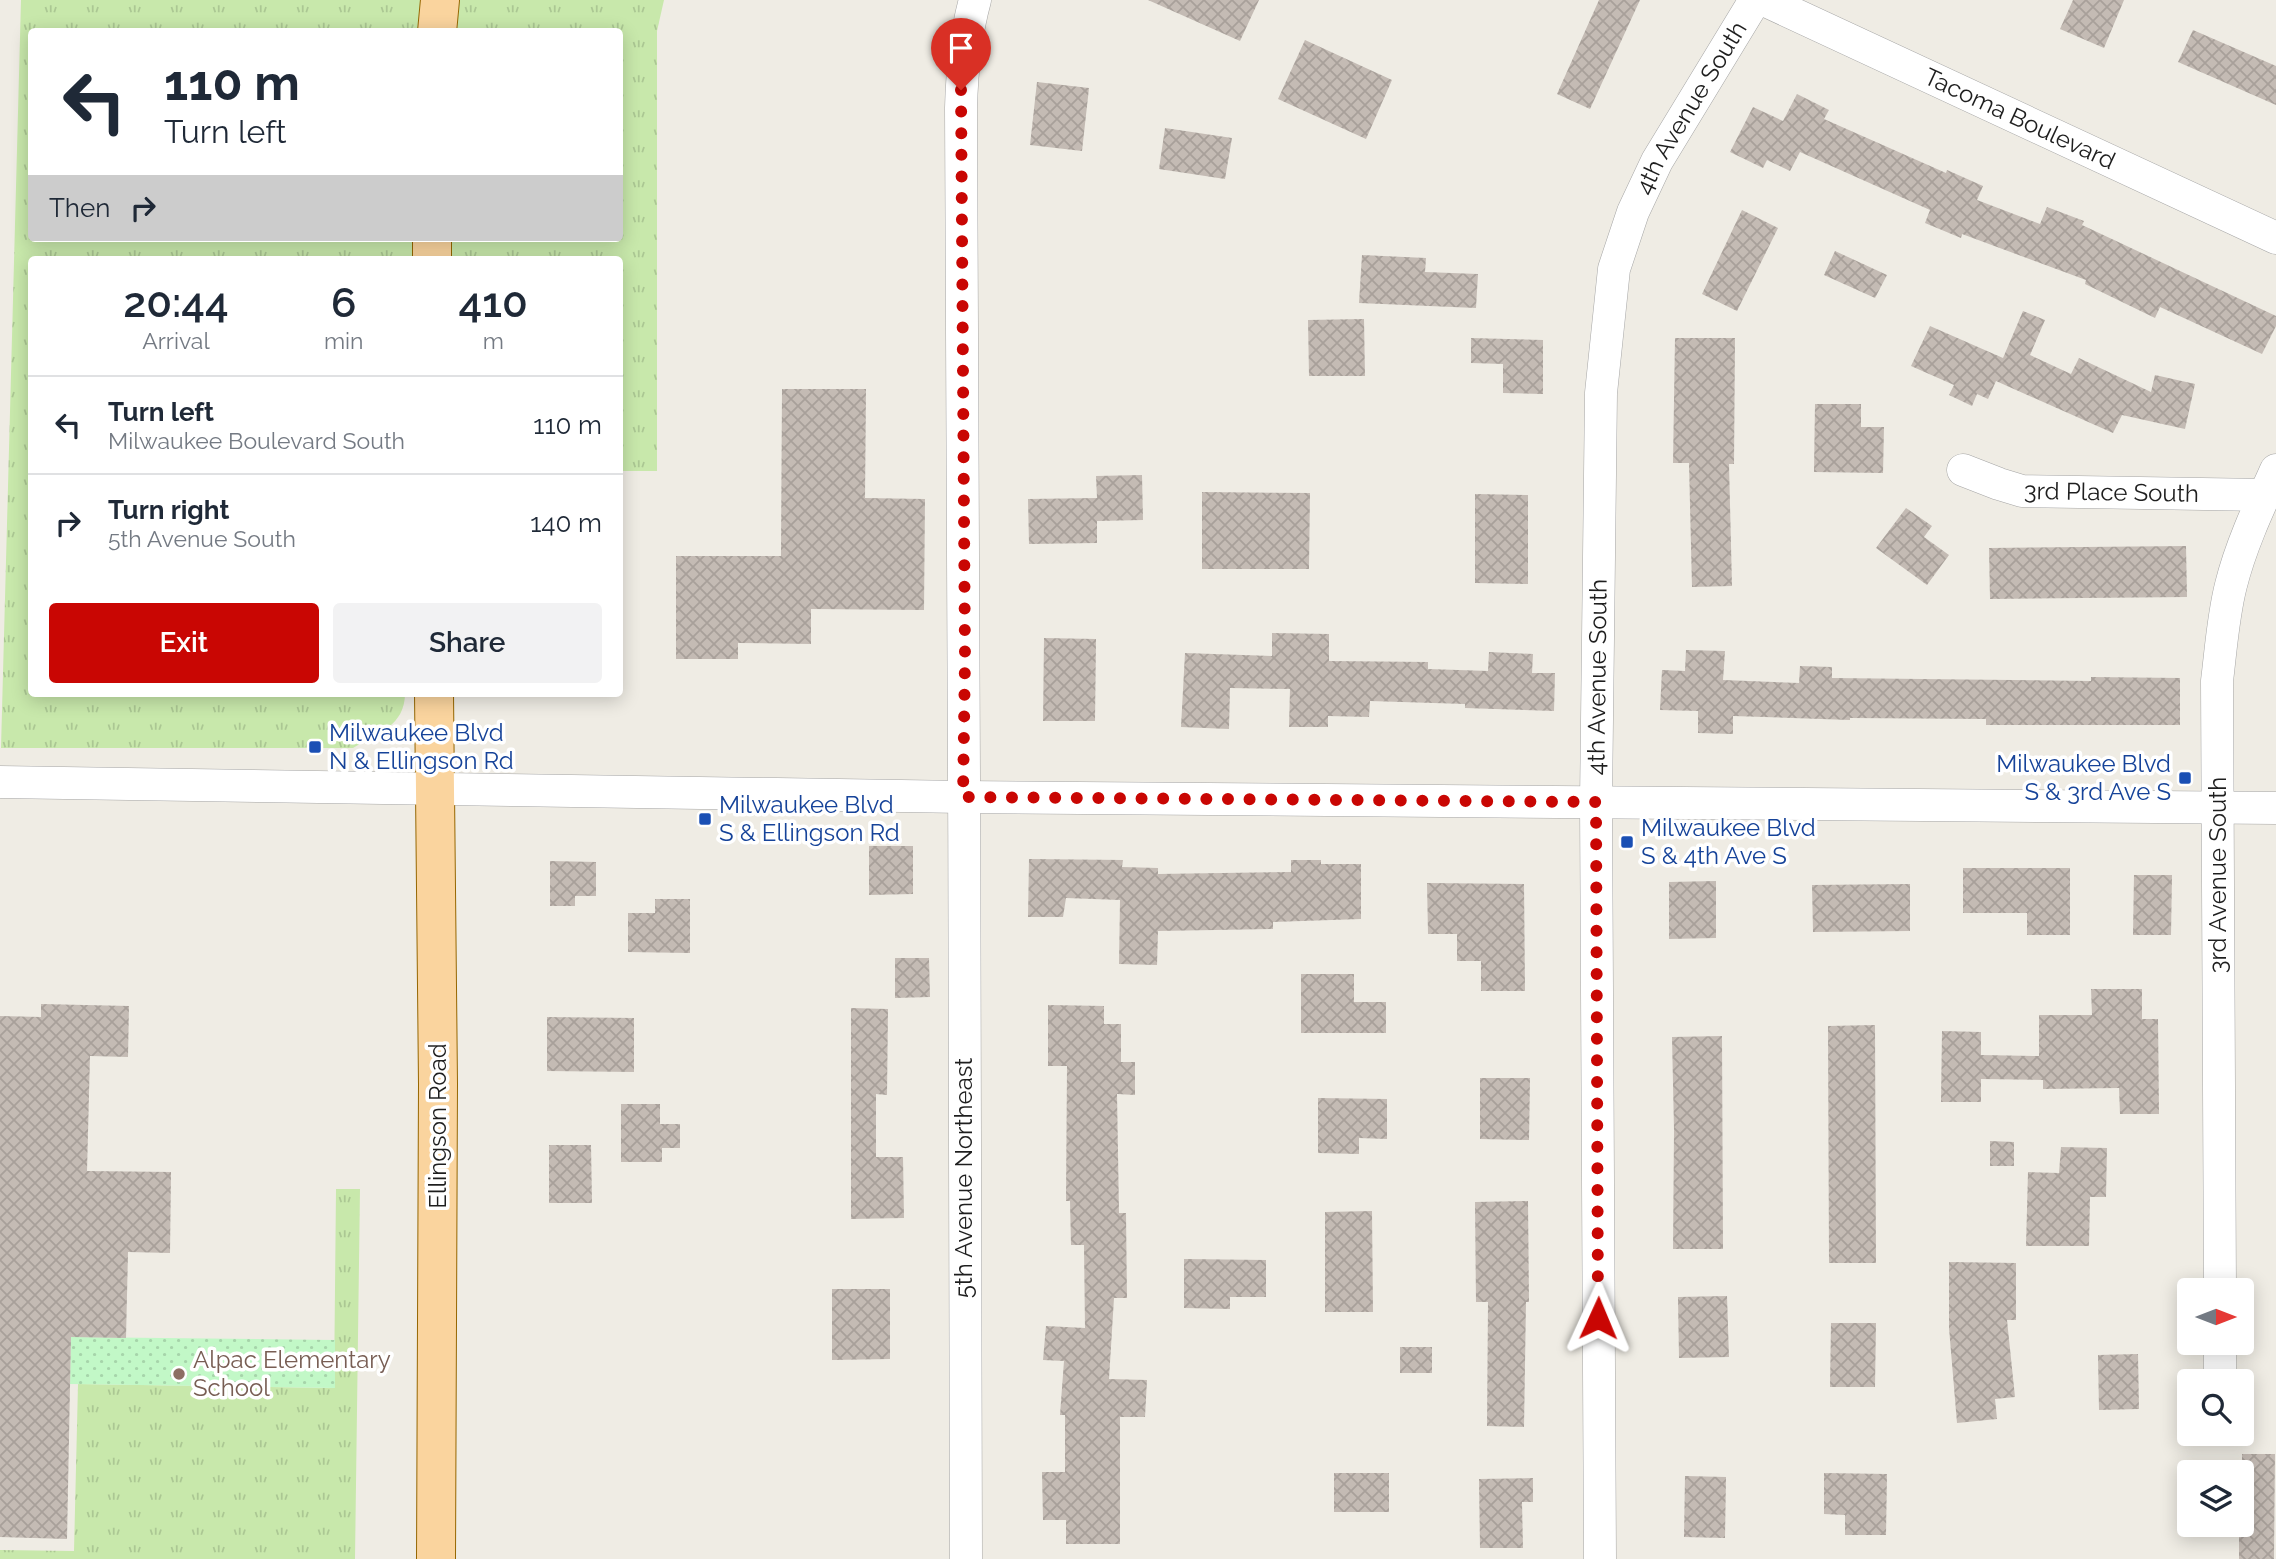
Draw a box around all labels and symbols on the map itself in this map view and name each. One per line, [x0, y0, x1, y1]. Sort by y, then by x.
street label: 4th Avenue South [1628, 16, 1753, 199]
pin [931, 18, 991, 90]
street label: Tacoma Boulevard [1920, 62, 2120, 175]
street label: 3rd Place South [2024, 476, 2199, 508]
street label: 4th Avenue South [1581, 579, 1613, 775]
place label: Milwaukee Blvd N & Ellingson Rd [329, 718, 514, 775]
marker: Milwaukee Blvd N & Ellingson Rd [307, 739, 323, 755]
place label: Milwaukee Blvd S & 3rd Ave S [1996, 749, 2171, 806]
marker: Milwaukee Blvd S & 3rd Ave S [2177, 770, 2193, 786]
street label: 3rd Avenue South [2203, 777, 2232, 973]
place label: Milwaukee Blvd S & Ellingson Rd [719, 790, 900, 847]
marker: Milwaukee Blvd S & Ellingson Rd [697, 811, 713, 827]
place label: Milwaukee Blvd S & 4th Ave S [1641, 813, 1816, 870]
marker: Milwaukee Blvd S & 4th Ave S [1619, 834, 1635, 850]
street label: Ellingson Road [423, 1043, 452, 1209]
street label: 5th Avenue Northeast [949, 1058, 978, 1298]
north arrow [2177, 1278, 2254, 1354]
position arrow [1561, 1281, 1635, 1355]
place label: Alpac Elementary School [193, 1345, 391, 1402]
marker: Alpac Elementary School [171, 1366, 187, 1382]

